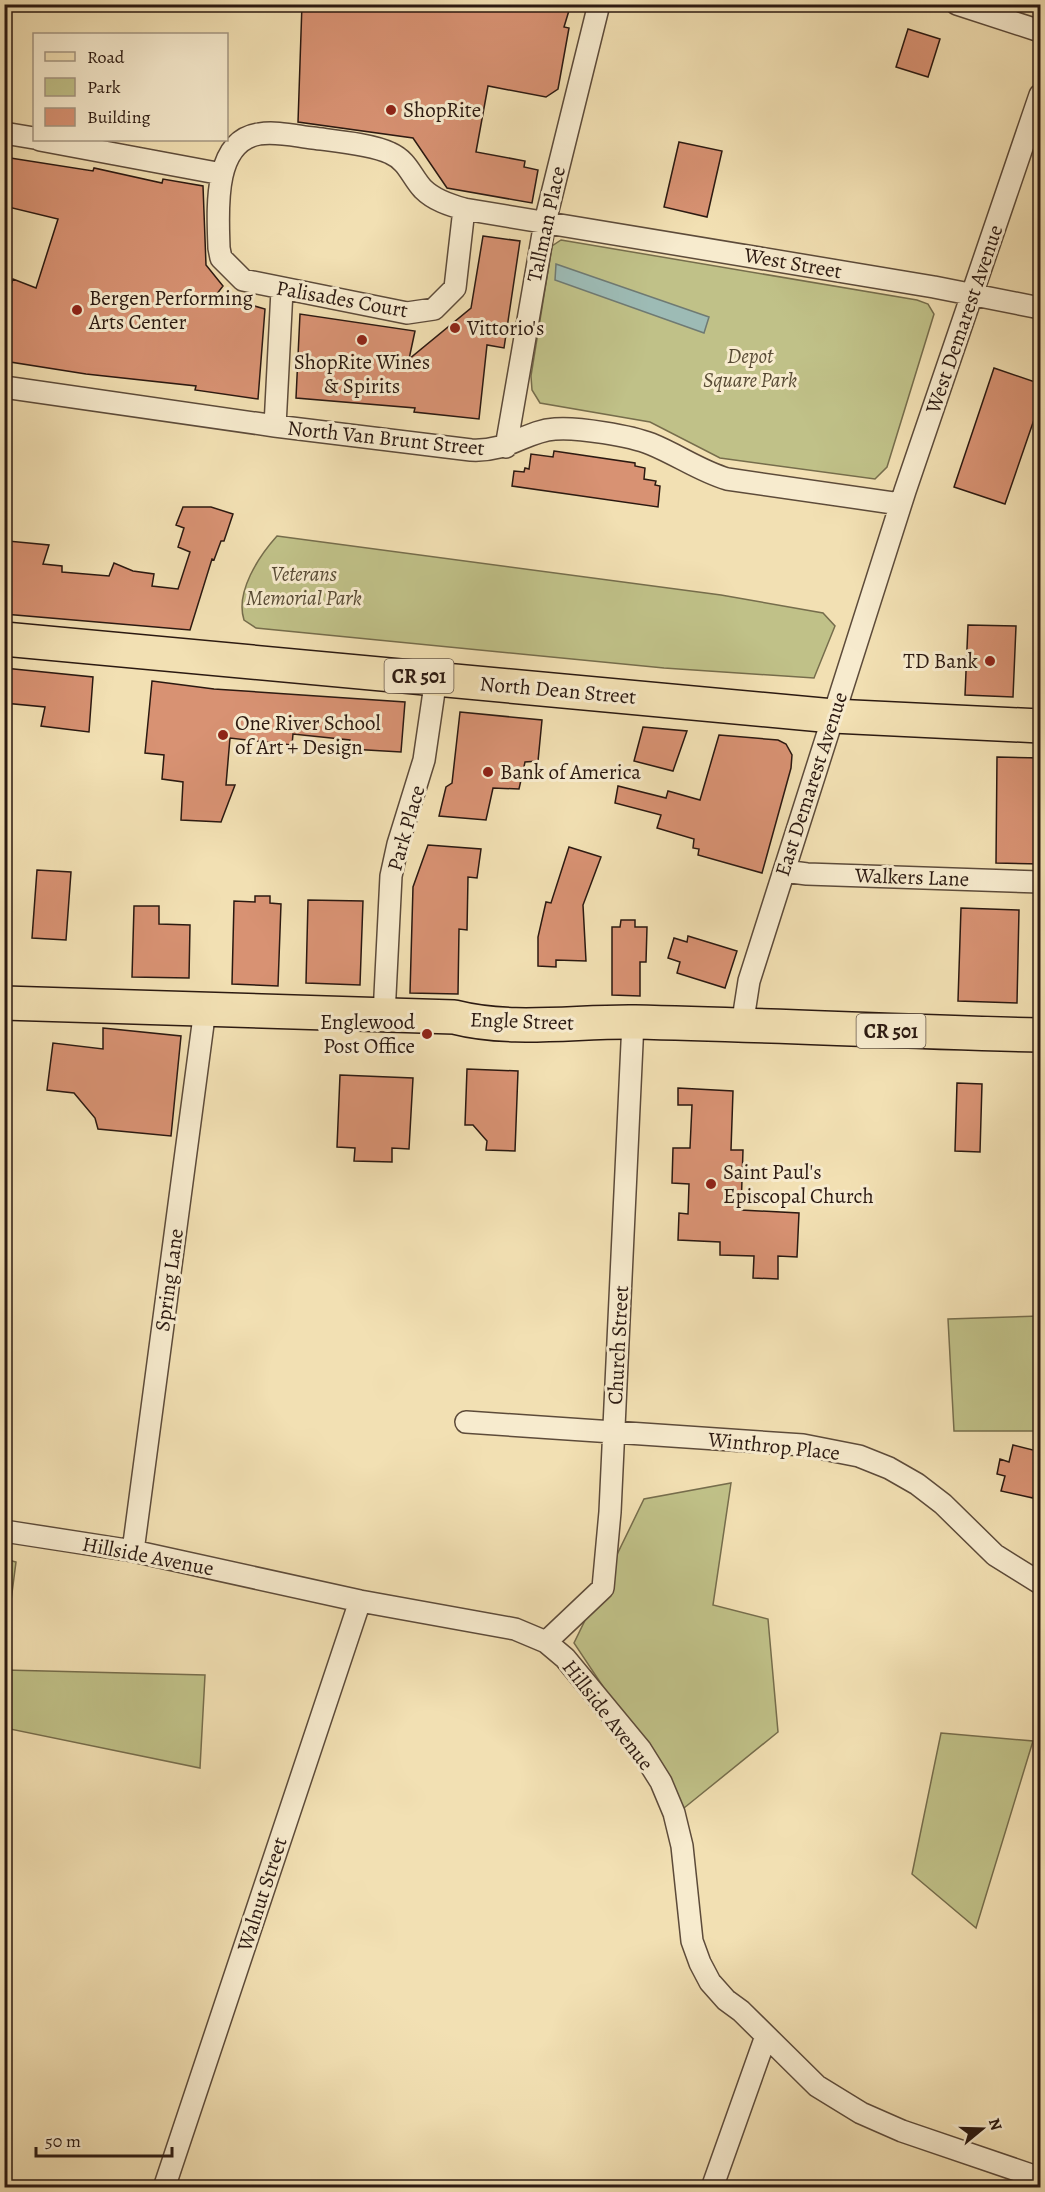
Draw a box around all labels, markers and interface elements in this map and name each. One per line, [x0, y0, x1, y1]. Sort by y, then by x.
legend [33, 33, 228, 141]
text: Road [87, 45, 125, 69]
text: Park [87, 75, 121, 99]
place label: ShopRite [403, 96, 481, 124]
marker: ShopRite [384, 103, 398, 117]
text: Building [87, 105, 151, 129]
street label: Tallman Place [520, 163, 572, 285]
street label: West Demarest Avenue [918, 221, 1009, 418]
street label: West Street [741, 240, 844, 285]
street label: Palisades Court [274, 274, 410, 324]
place label: Bergen Performing Arts Center [88, 284, 253, 336]
marker: Bergen Performing Arts Center [70, 303, 84, 317]
place label: Vittorio's [466, 314, 545, 342]
marker: Vittorio's [448, 321, 462, 335]
marker: ShopRite Wines & Spirits [355, 333, 369, 347]
park label: Depot Square Park [703, 342, 797, 394]
place label: ShopRite Wines & Spirits [294, 348, 430, 400]
street label: North Van Brunt Street [286, 414, 486, 462]
park label: Veterans Memorial Park [246, 560, 362, 612]
place label: TD Bank [903, 647, 979, 675]
marker: TD Bank [983, 654, 997, 668]
road number: CR 501 [384, 659, 454, 693]
street label: North Dean Street [479, 669, 637, 711]
street label: East Demarest Avenue [768, 688, 854, 880]
place label: One River School of Art + Design [235, 709, 381, 761]
marker: One River School of Art + Design [216, 728, 230, 742]
place label: Bank of America [500, 758, 641, 786]
marker: Bank of America [481, 765, 495, 779]
street label: Park Place [380, 782, 432, 874]
street label: Walkers Lane [853, 861, 970, 893]
street label: Engle Street [469, 1005, 575, 1037]
place label: Englewood Post Office [320, 1008, 416, 1060]
road number: CR 501 [856, 1014, 926, 1048]
marker: Englewood Post Office [420, 1027, 434, 1041]
place label: Saint Paul's Episcopal Church [723, 1158, 874, 1210]
marker: Saint Paul's Episcopal Church [704, 1177, 718, 1191]
street label: Spring Lane [148, 1227, 190, 1333]
street label: Church Street [601, 1285, 635, 1405]
street label: Winthrop Place [706, 1425, 841, 1467]
street label: Hillside Avenue [80, 1530, 216, 1582]
street label: Hillside Avenue [556, 1654, 660, 1776]
street label: Walnut Street [230, 1833, 294, 1956]
north arrow [952, 2099, 1012, 2159]
text: N [983, 2115, 1008, 2134]
scale bar [36, 2120, 172, 2158]
text: 50 m [45, 2129, 81, 2153]

